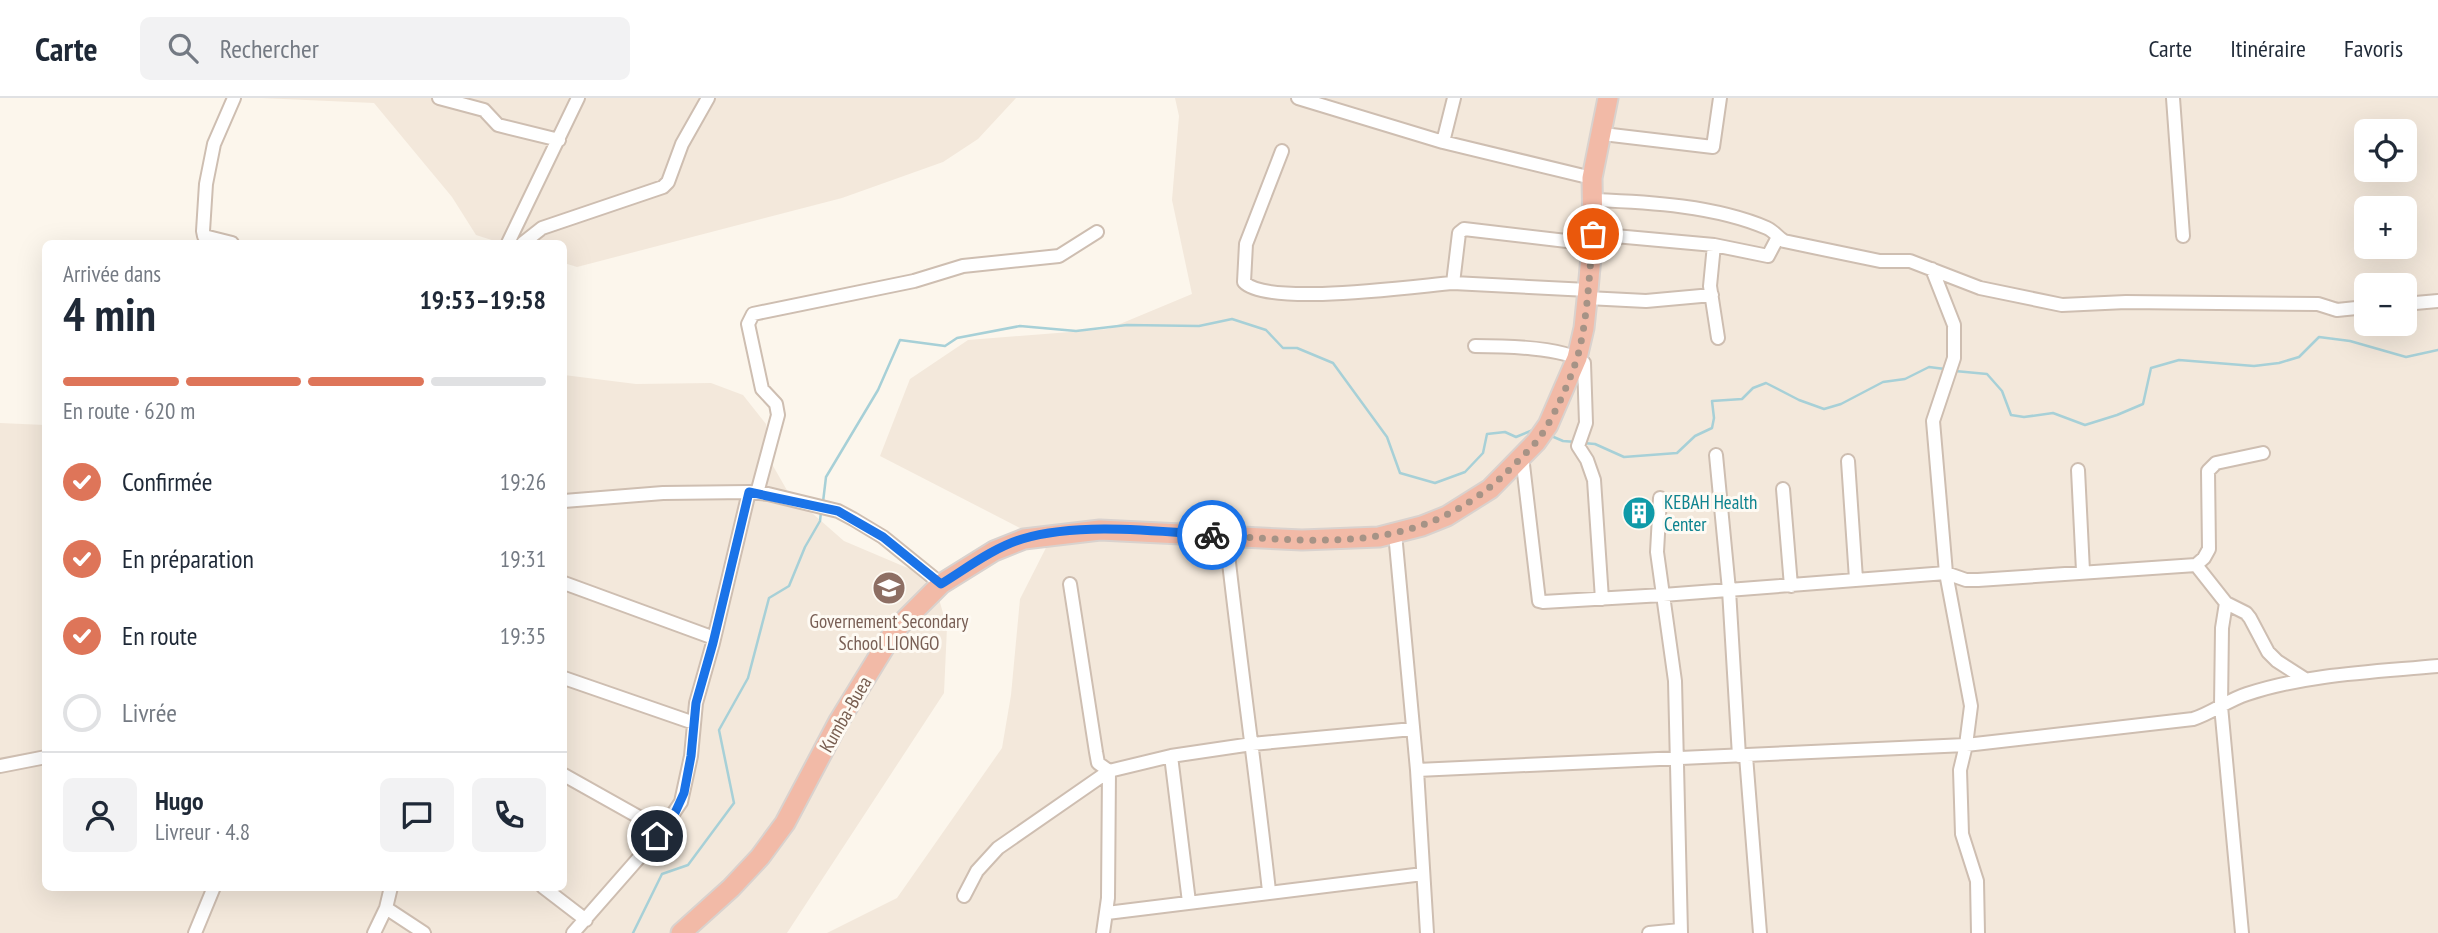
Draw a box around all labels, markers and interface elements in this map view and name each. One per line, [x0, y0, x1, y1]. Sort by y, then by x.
search box [140, 17, 630, 80]
text: Carte [35, 27, 98, 70]
icon: search [164, 29, 202, 67]
text: Rechercher [220, 32, 319, 65]
text: Carte [2148, 33, 2192, 64]
text: Itinéraire [2230, 33, 2306, 64]
text: Favoris [2344, 33, 2403, 64]
map controls [2354, 119, 2417, 336]
button: locate [2354, 119, 2417, 182]
button: + [2354, 196, 2417, 259]
pin [1563, 204, 1623, 264]
icon: bag [1574, 215, 1612, 253]
text: Arrivée dans [63, 259, 161, 288]
button: − [2354, 273, 2417, 336]
text: 19:53–19:58 [419, 283, 546, 316]
text: 4 min [63, 284, 156, 344]
text: En route · 620 m [63, 396, 195, 425]
icon: check [63, 463, 101, 501]
text: Confirmée [122, 465, 213, 498]
text: 19:26 [500, 467, 546, 496]
place label: KEBAH Health Center [1664, 490, 1757, 536]
building icon: KEBAH Health Center [1620, 494, 1658, 532]
courier [1177, 500, 1247, 570]
icon: bike [1193, 516, 1231, 554]
icon: check [63, 540, 101, 578]
text: En préparation [122, 542, 254, 575]
text: 19:31 [500, 544, 546, 573]
school or university icon: Governement Secondary School LIONGO [870, 569, 908, 607]
place label: Governement Secondary School LIONGO [810, 609, 969, 655]
icon: check [63, 617, 101, 655]
text: En route [122, 619, 197, 652]
text: 19:35 [500, 621, 546, 650]
street label: Kumba-Buea [814, 672, 876, 756]
text: Livrée [122, 696, 177, 729]
button: person [63, 778, 137, 852]
button: chat [380, 778, 454, 852]
button: phone [472, 778, 546, 852]
text: Hugo [155, 784, 204, 817]
pin [627, 806, 687, 866]
text: Livreur · 4.8 [155, 817, 250, 846]
icon: home [638, 817, 676, 855]

